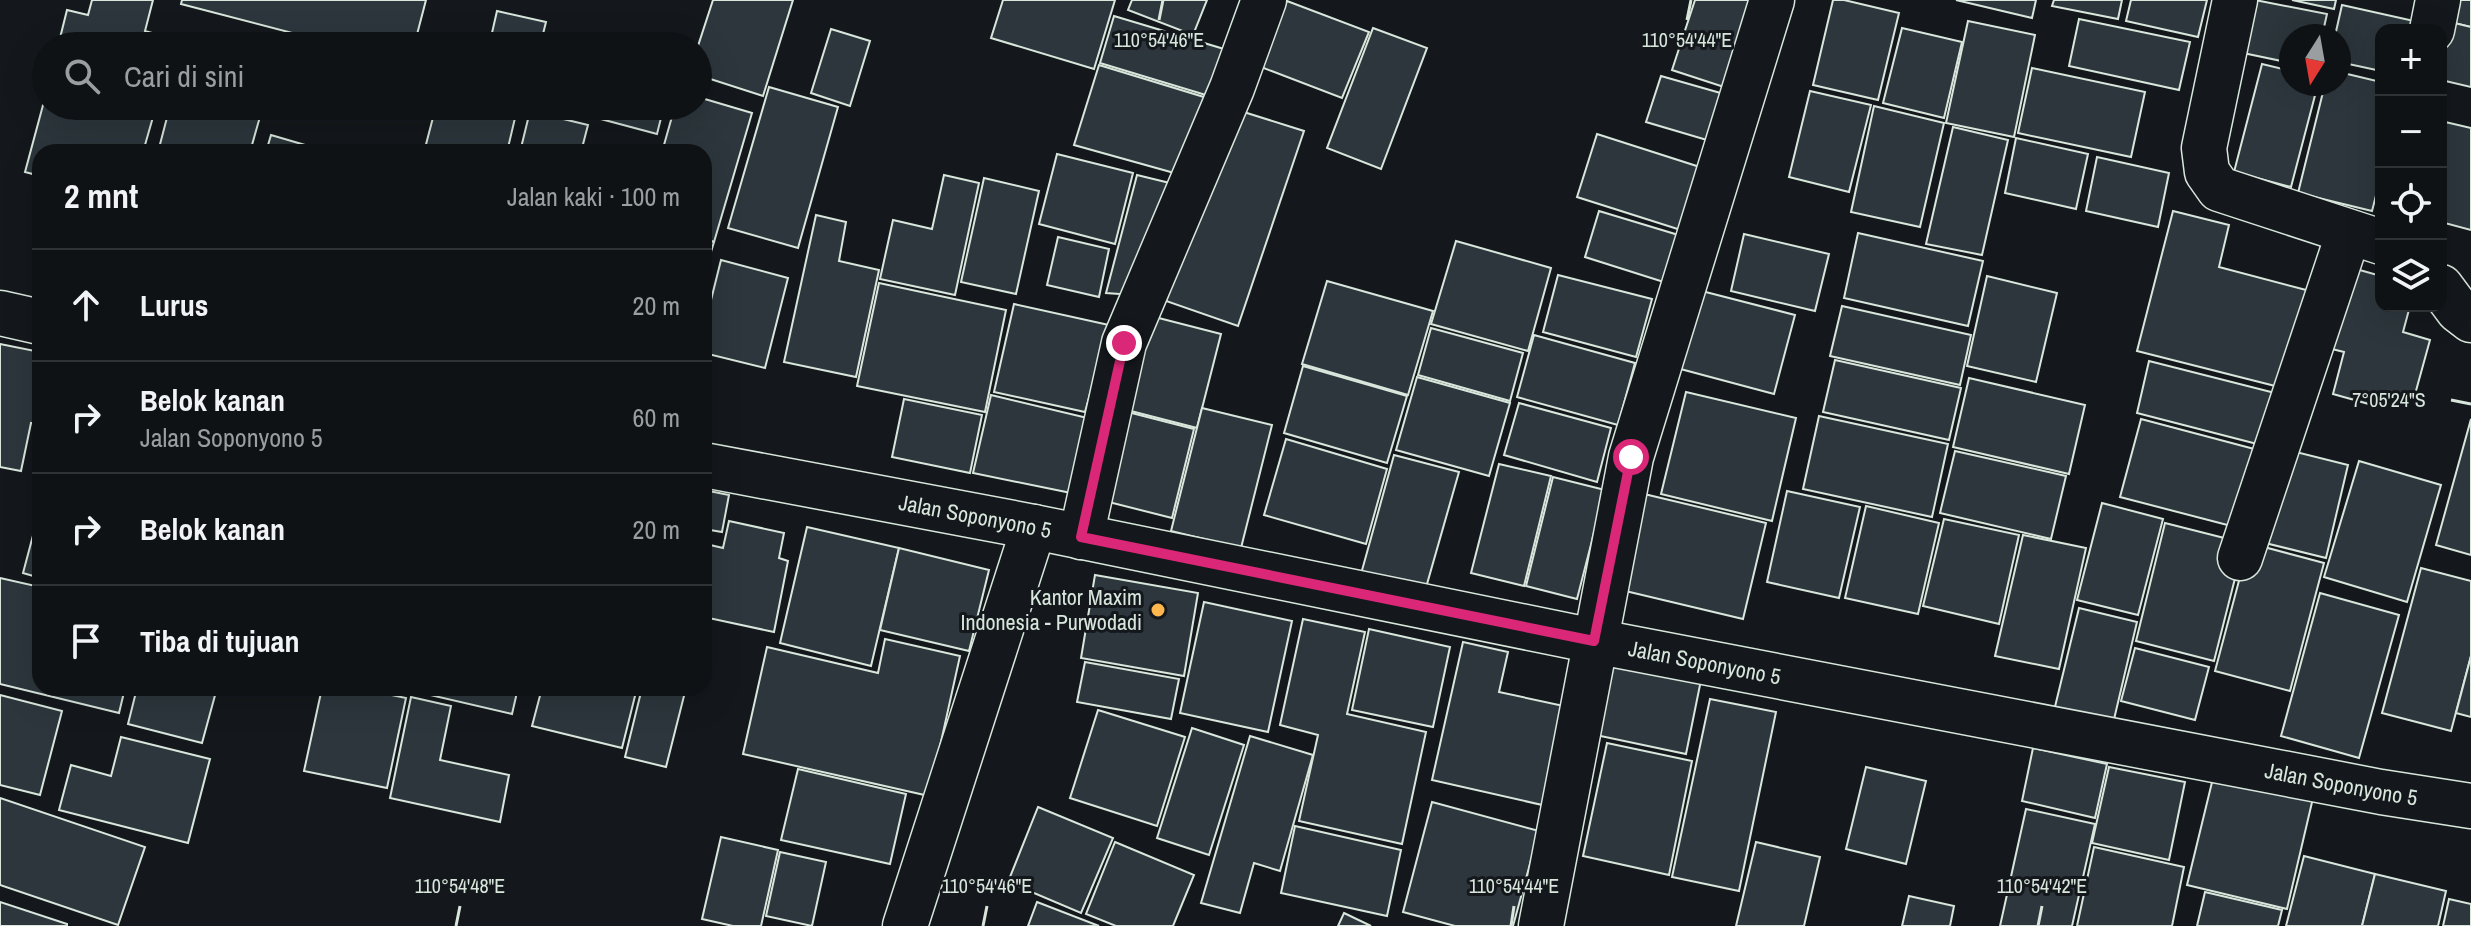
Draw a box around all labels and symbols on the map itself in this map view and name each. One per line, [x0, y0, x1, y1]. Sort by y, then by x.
north arrow [2279, 24, 2351, 96]
text: 110°54'46"E [1114, 26, 1204, 53]
text: 110°54'44"E [1642, 26, 1732, 53]
route end [1106, 325, 1142, 361]
text: 7°05'24"S [2352, 386, 2426, 413]
route start [1613, 439, 1649, 475]
street label: Jalan Soponyono 5 [896, 487, 1054, 545]
place label: Kantor Maxim Indonesia - Purwodadi [960, 582, 1142, 637]
marker: Kantor Maxim Indonesia - Purwodadi [1149, 601, 1167, 619]
street label: Jalan Soponyono 5 [1626, 633, 1784, 692]
street label: Jalan Soponyono 5 [2262, 755, 2420, 812]
text: 110°54'48"E [415, 872, 505, 899]
text: 110°54'46"E [942, 872, 1032, 899]
text: 110°54'44"E [1469, 872, 1559, 899]
text: 110°54'42"E [1997, 872, 2087, 899]

